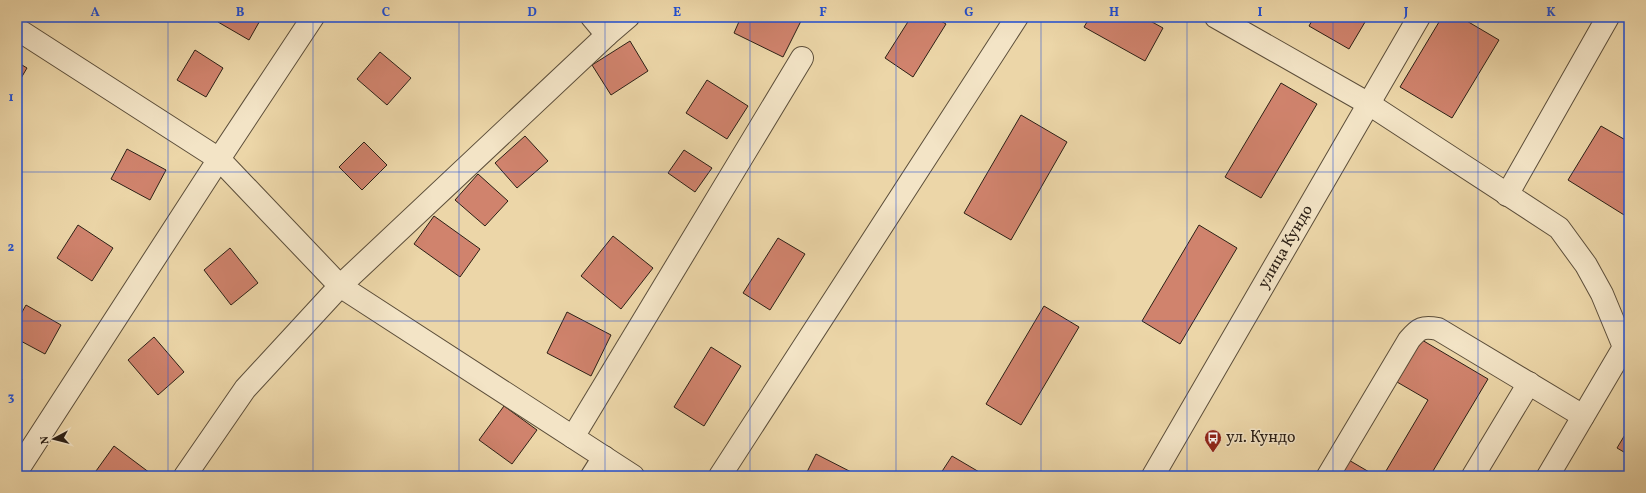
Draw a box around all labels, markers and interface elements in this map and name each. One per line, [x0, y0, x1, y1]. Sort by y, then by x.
text: A [90, 4, 100, 22]
text: B [236, 4, 245, 22]
text: C [382, 4, 390, 22]
text: D [527, 4, 537, 22]
text: E [673, 4, 681, 22]
text: F [819, 4, 827, 22]
text: G [964, 4, 974, 22]
text: H [1109, 4, 1119, 22]
text: I [1258, 4, 1263, 22]
text: J [1403, 4, 1409, 22]
text: K [1546, 4, 1556, 22]
text: 1 [8, 89, 14, 107]
street label: улица Кундо [1253, 201, 1319, 293]
text: 2 [8, 239, 15, 257]
text: 3 [8, 389, 15, 407]
north arrow [34, 419, 74, 459]
place label: ул. Кундо [1226, 427, 1296, 449]
bus stop icon: ул. Кундо [1203, 428, 1223, 453]
text: N [38, 435, 53, 445]

